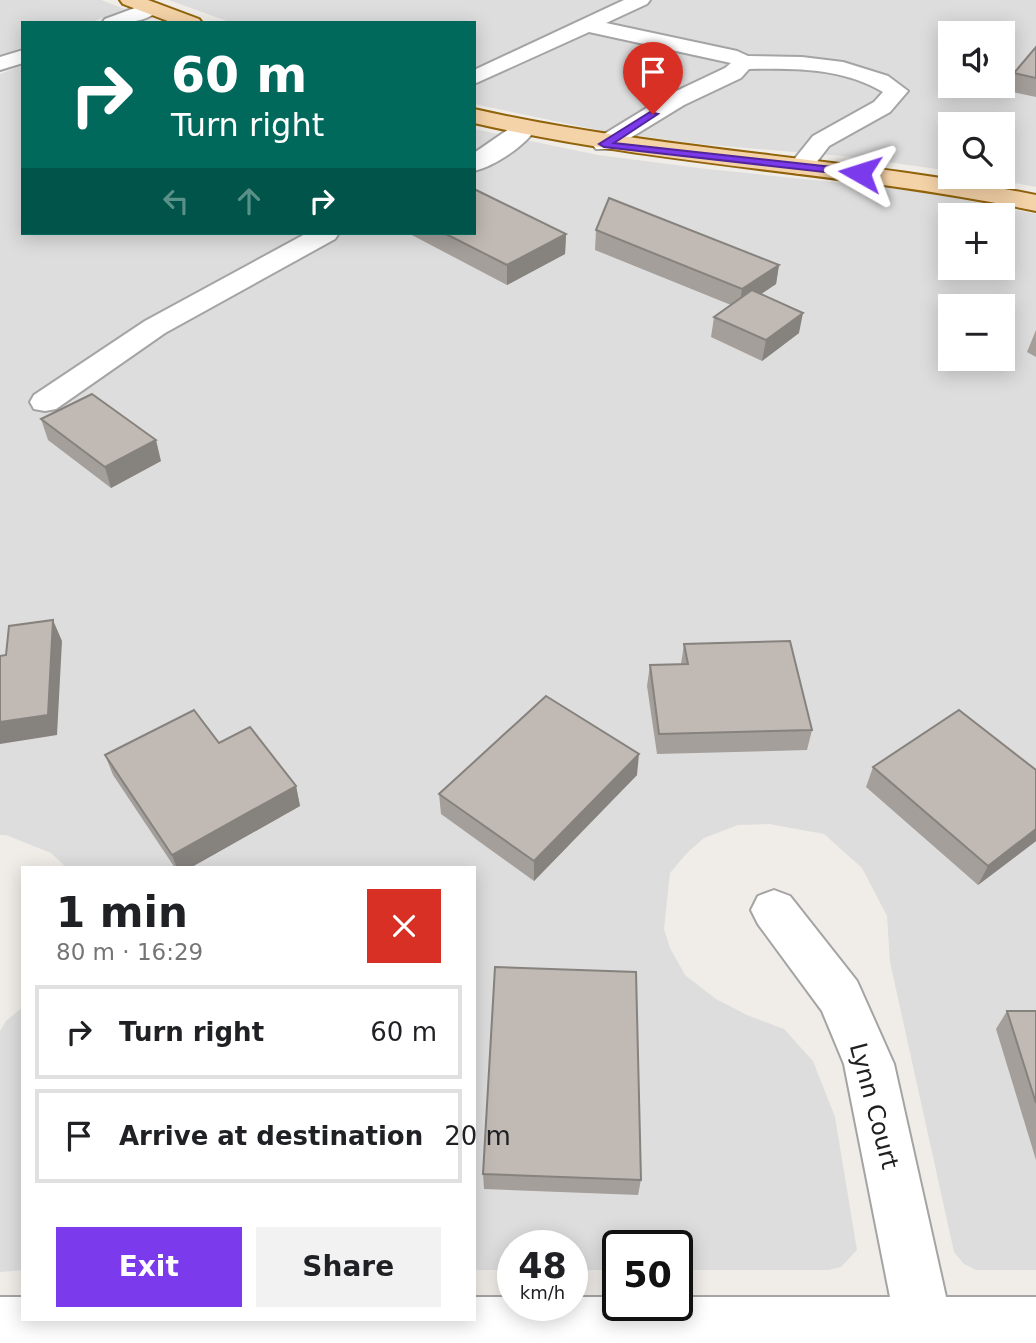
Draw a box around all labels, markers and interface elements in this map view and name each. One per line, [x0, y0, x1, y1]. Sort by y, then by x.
map controls [938, 21, 1015, 371]
button: sound [938, 21, 1015, 98]
pin [623, 42, 683, 114]
text: 60 m [171, 47, 307, 104]
icon: right [56, 49, 147, 140]
icon: arrive [634, 53, 672, 91]
text: Turn right [171, 106, 324, 144]
button: search [938, 112, 1015, 189]
position arrow [823, 136, 897, 210]
icon: left [157, 182, 195, 220]
icon: ahead [230, 182, 268, 220]
icon: right [303, 182, 341, 220]
button: + [938, 203, 1015, 280]
button: − [938, 294, 1015, 371]
text: 1 min [56, 888, 188, 937]
button: close [367, 889, 441, 963]
text: 80 m · 16:29 [56, 939, 203, 965]
icon: right [60, 1013, 98, 1051]
text: Turn right [119, 1017, 264, 1047]
text: 60 m [370, 1017, 437, 1047]
street label: Lynn Court [844, 1040, 904, 1172]
icon: arrive [60, 1117, 98, 1155]
text: Arrive at destination [119, 1121, 423, 1151]
text: 20 m [444, 1121, 511, 1151]
button: Exit [56, 1227, 242, 1307]
button: Share [256, 1227, 441, 1307]
speed limit sign: 50 [602, 1230, 693, 1321]
text: 48 [518, 1246, 567, 1286]
text: km/h [520, 1282, 565, 1303]

